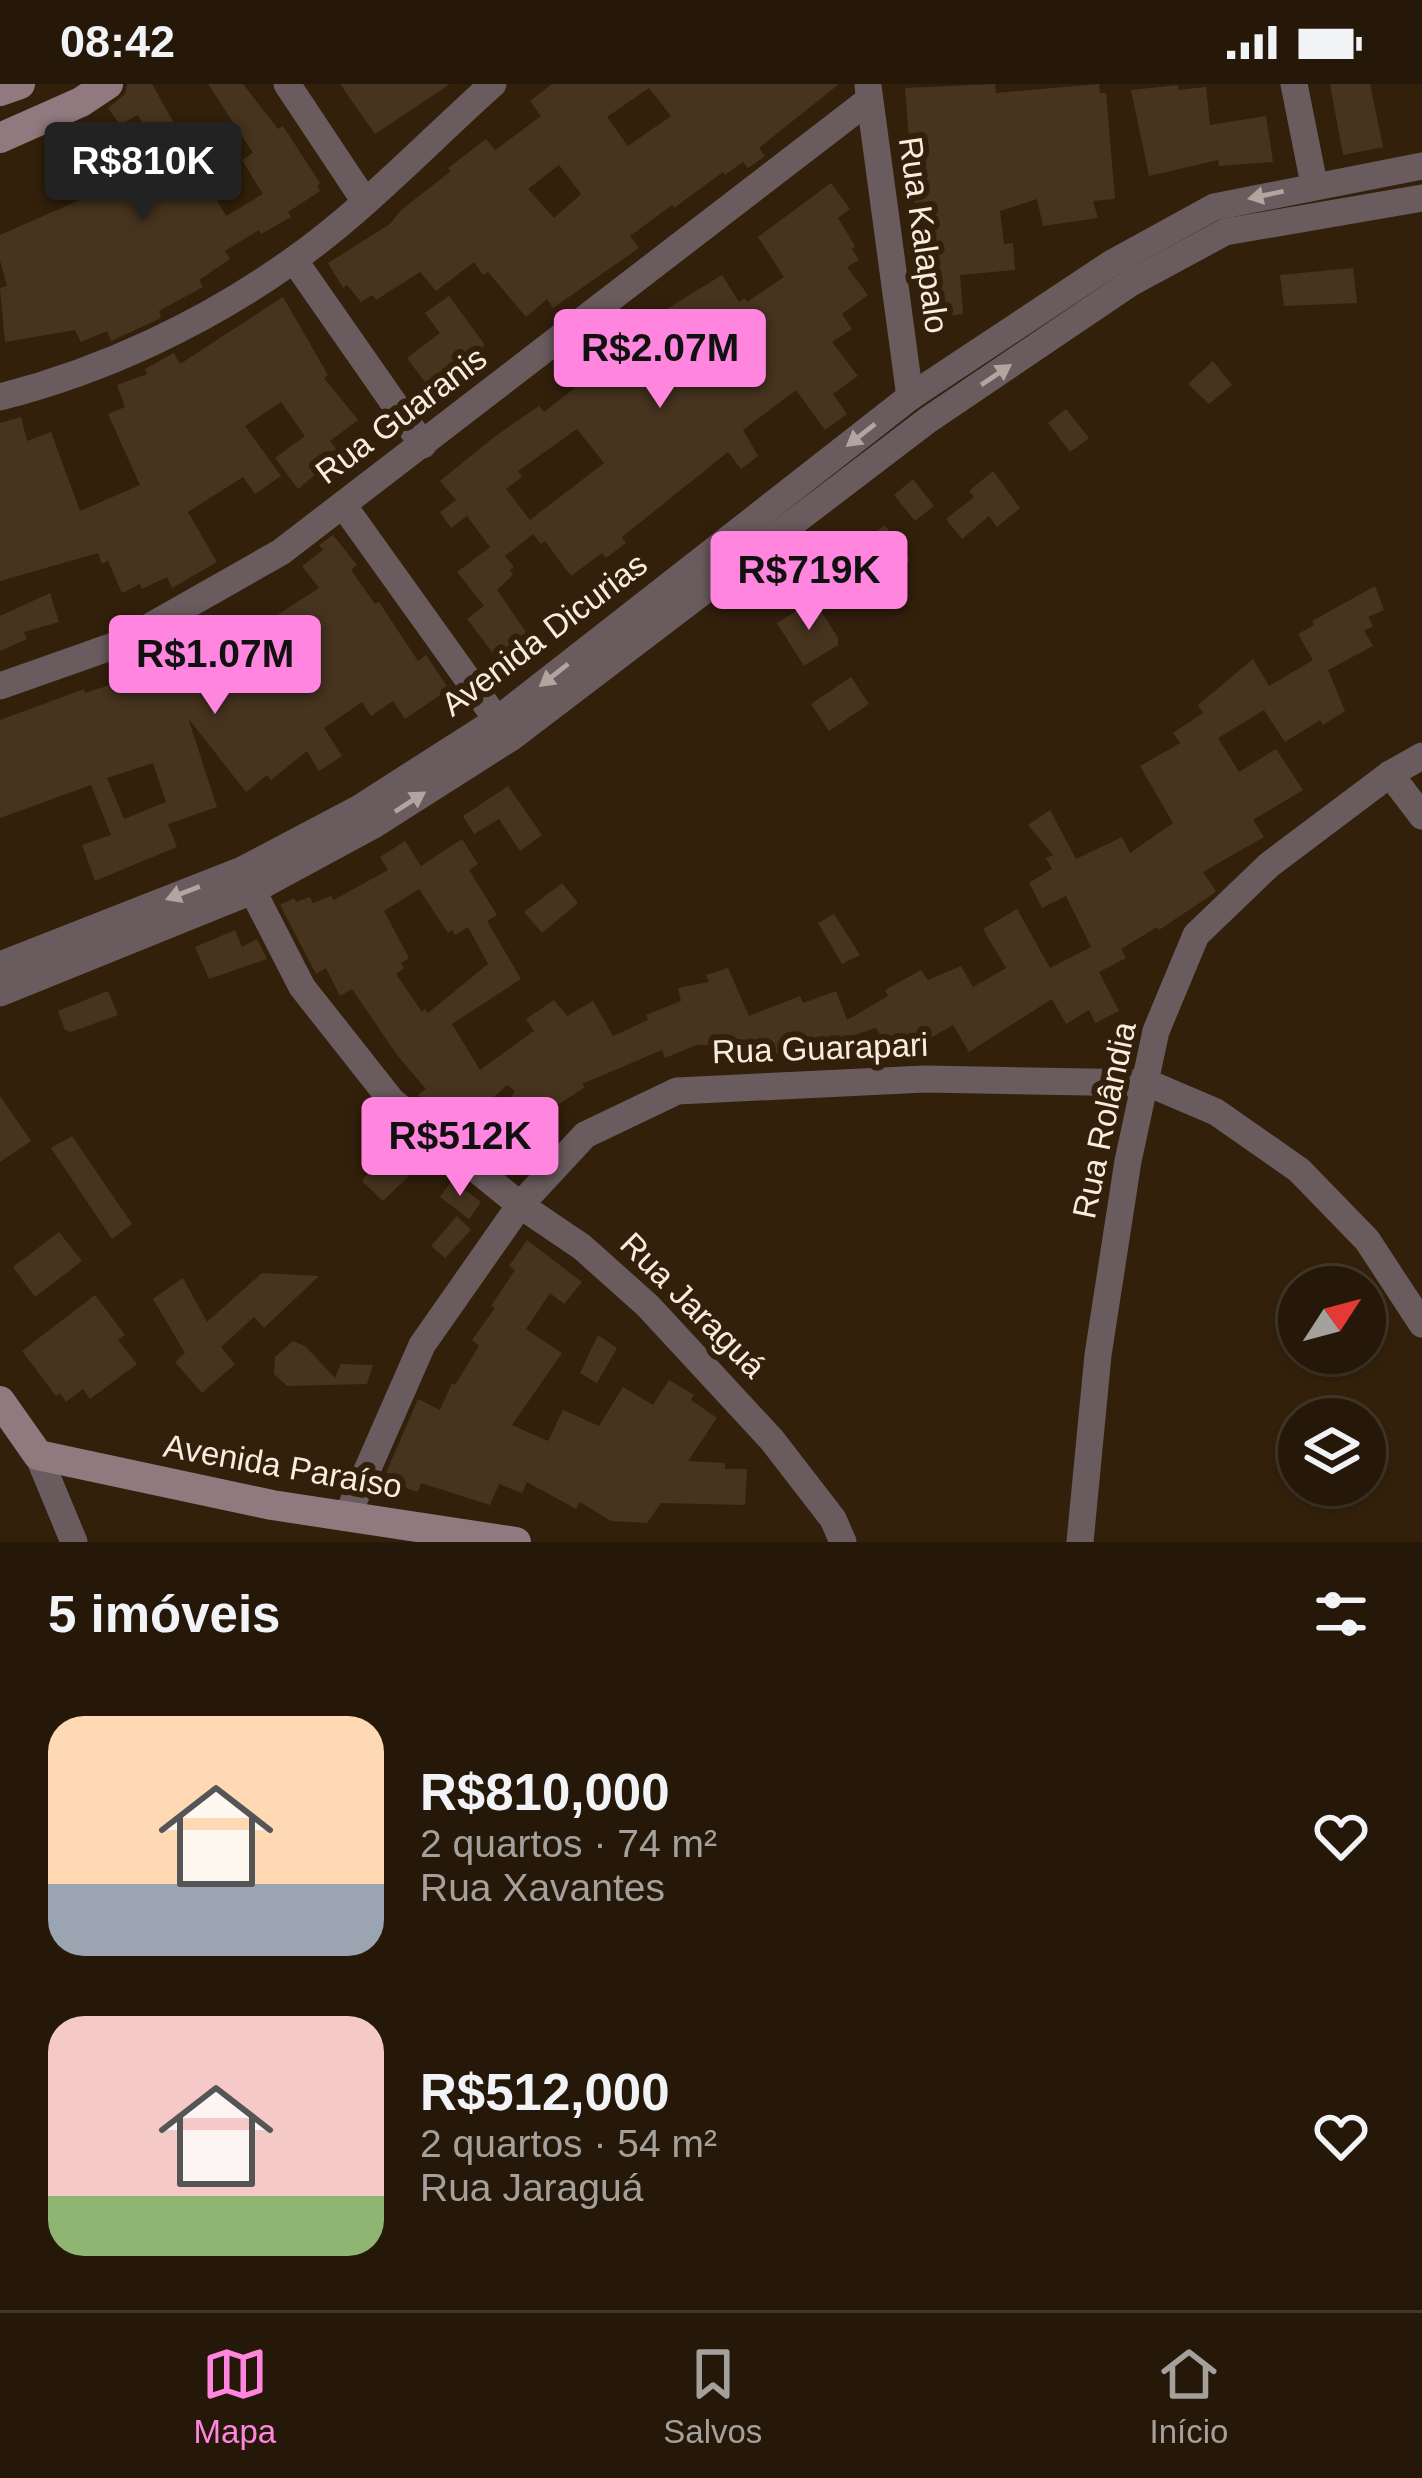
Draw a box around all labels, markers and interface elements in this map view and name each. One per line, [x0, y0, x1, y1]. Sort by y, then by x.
text: 08:42 [60, 16, 175, 67]
pin: R$810K [45, 122, 241, 224]
street label: Rua Kalapalo [892, 134, 956, 336]
text: R$810K [71, 139, 215, 182]
one-way arrow [1247, 186, 1284, 205]
pin: R$2.07M [549, 309, 771, 411]
text: R$2.07M [581, 326, 739, 369]
street label: Rua Guaranis [309, 339, 493, 491]
one-way arrow [979, 364, 1012, 386]
one-way arrow [846, 422, 877, 447]
pin: R$719K [711, 531, 907, 633]
street label: Avenida Dicurias [434, 545, 654, 723]
text: R$719K [737, 548, 881, 591]
pin: R$1.07M [104, 615, 326, 717]
text: R$1.07M [136, 632, 294, 675]
one-way arrow [538, 662, 569, 687]
one-way arrow [393, 792, 426, 814]
one-way arrow [164, 884, 200, 903]
street label: Rua Rolândia [1065, 1018, 1143, 1222]
street label: Rua Guarapari [711, 1026, 929, 1070]
pin: R$512K [362, 1097, 558, 1199]
text: R$512K [388, 1114, 532, 1157]
street label: Rua Jaraguá [613, 1225, 773, 1385]
north arrow [1278, 1266, 1386, 1374]
map controls [1278, 1266, 1386, 1506]
button: layers [1278, 1398, 1386, 1506]
street label: Avenida Paraíso [161, 1427, 405, 1505]
icon: filters [1308, 1581, 1374, 1647]
text: 5 imóveis [48, 1586, 280, 1643]
icon: home [144, 1764, 288, 1908]
text: R$810,000 [420, 1764, 670, 1821]
icon: heart [1308, 1803, 1374, 1869]
text: 2 quartos · 74 m² [420, 1822, 717, 1865]
text: Rua Xavantes [420, 1866, 665, 1909]
icon: home [144, 2064, 288, 2208]
text: R$512,000 [420, 2064, 670, 2121]
icon: heart [1308, 2103, 1374, 2169]
text: 2 quartos · 54 m² [420, 2122, 717, 2165]
text: Rua Jaraguá [420, 2166, 643, 2209]
tab: Mapa [194, 2341, 276, 2451]
tab: Salvos [663, 2341, 762, 2451]
tab: Início [1150, 2341, 1228, 2451]

